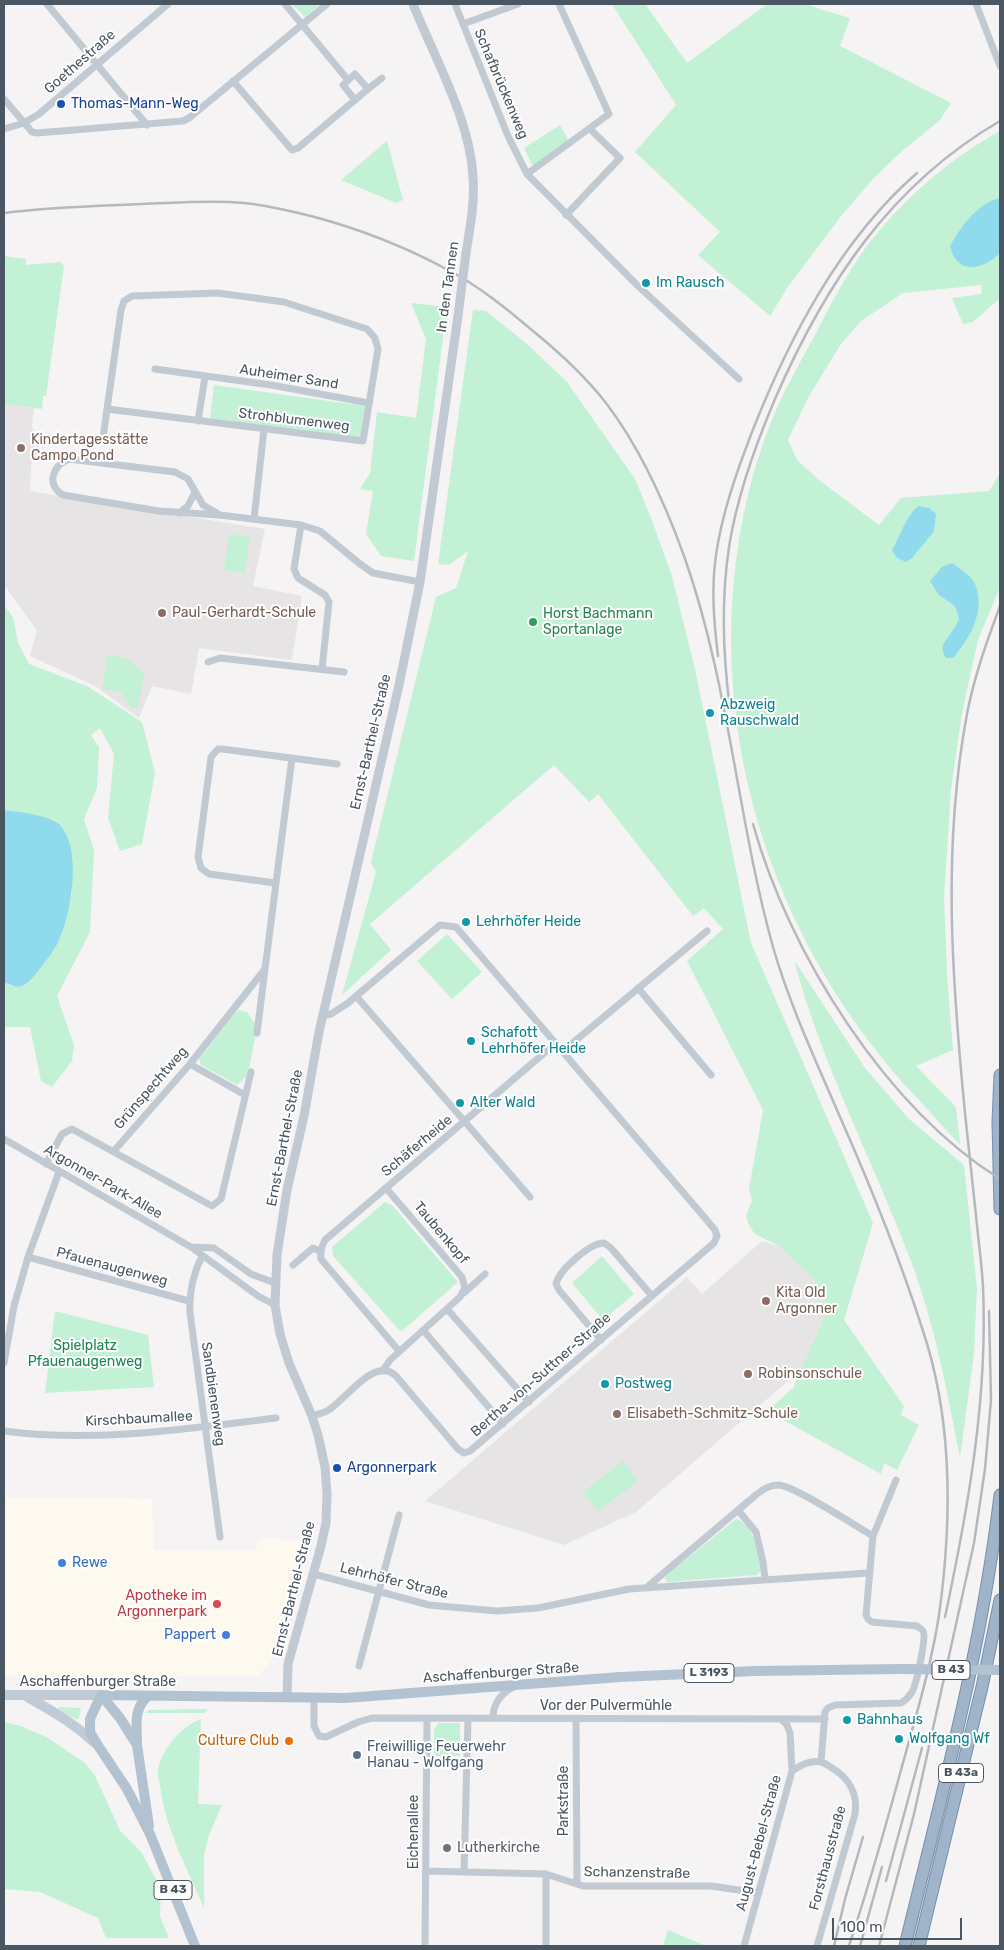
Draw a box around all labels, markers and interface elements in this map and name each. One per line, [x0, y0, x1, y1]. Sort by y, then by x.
street label: Schafbrückenweg [470, 26, 532, 142]
street label: Goethestraße [41, 27, 119, 97]
place label: Thomas-Mann-Weg [71, 96, 199, 112]
marker: Thomas-Mann-Weg [55, 98, 67, 110]
street label: In den Tannen [433, 240, 463, 334]
place label: Im Rausch [656, 275, 724, 291]
marker: Im Rausch [640, 277, 652, 289]
street label: Auheimer Sand [238, 361, 340, 393]
street label: Strohblumenweg [237, 405, 351, 435]
place label: Kindertagesstätte Campo Pond [31, 432, 148, 464]
marker: Kindertagesstätte Campo Pond [15, 442, 27, 454]
place label: Paul-Gerhardt-Schule [172, 605, 316, 621]
place label: Horst Bachmann Sportanlage [543, 606, 653, 638]
marker: Paul-Gerhardt-Schule [156, 607, 168, 619]
marker: Horst Bachmann Sportanlage [527, 616, 539, 628]
street label: Ernst-Barthel-Straße [347, 672, 395, 812]
place label: Abzweig Rauschwald [720, 697, 799, 730]
marker: Abzweig Rauschwald [704, 707, 716, 719]
place label: Lehrhöfer Heide [476, 914, 581, 930]
marker: Lehrhöfer Heide [460, 916, 472, 928]
place label: Schafott Lehrhöfer Heide [481, 1025, 586, 1058]
marker: Schafott Lehrhöfer Heide [465, 1035, 477, 1047]
street label: Grünspechtweg [111, 1043, 191, 1133]
street label: Ernst-Barthel-Straße [264, 1068, 306, 1208]
place label: Alter Wald [470, 1095, 535, 1111]
marker: Alter Wald [454, 1097, 466, 1109]
street label: Schäferheide [378, 1112, 456, 1180]
street label: Argonner-Park-Allee [41, 1141, 165, 1223]
street label: Taubenkopf [410, 1198, 472, 1268]
street label: Pfauenaugenweg [54, 1244, 170, 1290]
place label: Kita Old Argonner [776, 1285, 837, 1318]
marker: Kita Old Argonner [760, 1295, 772, 1307]
street label: Bertha-von-Suttner-Straße [467, 1310, 615, 1440]
park label: Spielplatz Pfauenaugenweg [28, 1338, 142, 1370]
street label: Sandbienenweg [197, 1341, 229, 1447]
place label: Robinsonschule [758, 1366, 862, 1382]
marker: Robinsonschule [742, 1368, 754, 1380]
place label: Postweg [615, 1376, 672, 1392]
marker: Postweg [599, 1378, 611, 1390]
place label: Elisabeth-Schmitz-Schule [627, 1406, 798, 1422]
street label: Kirschbaumallee [85, 1408, 193, 1430]
marker: Elisabeth-Schmitz-Schule [611, 1408, 623, 1420]
place label: Argonnerpark [347, 1460, 437, 1476]
marker: Argonnerpark [331, 1462, 343, 1474]
street label: Ernst-Barthel-Straße [269, 1520, 319, 1658]
place label: Rewe [72, 1555, 108, 1571]
marker: Rewe [56, 1557, 68, 1569]
street label: Lehrhöfer Straße [338, 1559, 450, 1603]
place label: Apotheke im Argonnerpark [117, 1588, 207, 1620]
marker: Apotheke im Argonnerpark [211, 1598, 223, 1610]
place label: Pappert [164, 1627, 216, 1643]
marker: Pappert [220, 1629, 232, 1641]
street label: Aschaffenburger Straße [422, 1659, 580, 1687]
road number: B 43 [932, 1660, 970, 1680]
road number: L 3193 [684, 1664, 734, 1682]
street label: Aschaffenburger Straße [20, 1674, 176, 1690]
street label: Vor der Pulvermühle [540, 1698, 672, 1714]
place label: Bahnhaus [857, 1712, 923, 1728]
marker: Bahnhaus [841, 1714, 853, 1726]
place label: Wolfgang Wf [909, 1731, 990, 1747]
place label: Culture Club [198, 1733, 279, 1749]
marker: Wolfgang Wf [893, 1733, 905, 1745]
marker: Culture Club [283, 1735, 295, 1747]
place label: Freiwillige Feuerwehr Hanau - Wolfgang [367, 1739, 506, 1771]
marker: Freiwillige Feuerwehr Hanau - Wolfgang [351, 1749, 363, 1761]
road number: B 43a [938, 1764, 984, 1782]
street label: Parkstraße [556, 1766, 572, 1836]
street label: August-Bebel-Straße [733, 1773, 785, 1913]
street label: Eichenallee [406, 1795, 422, 1869]
street label: Forsthausstraße [806, 1804, 850, 1912]
place label: Lutherkirche [457, 1840, 540, 1856]
marker: Lutherkirche [441, 1842, 453, 1854]
street label: Schanzenstraße [584, 1864, 690, 1882]
road number: B 43 [154, 1880, 192, 1900]
scale bar [834, 1908, 964, 1940]
text: 100 m [840, 1918, 882, 1936]

